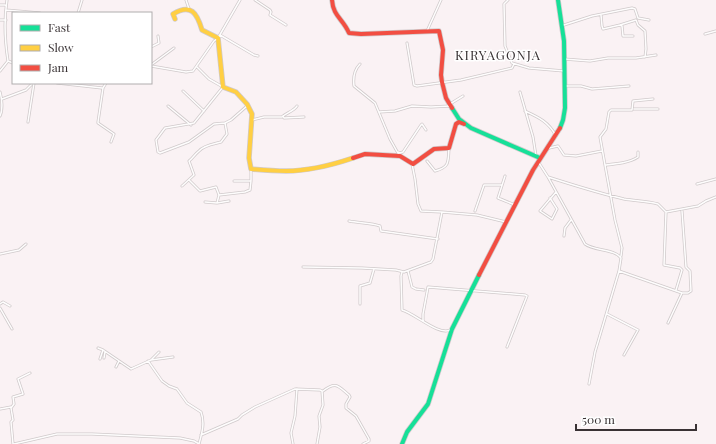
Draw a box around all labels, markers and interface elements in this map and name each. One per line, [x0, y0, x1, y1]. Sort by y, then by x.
legend [12, 12, 152, 84]
text: Fast [48, 19, 71, 35]
text: Slow [48, 39, 74, 55]
district label: KIRYAGONJA [455, 46, 541, 63]
text: Jam [47, 59, 69, 75]
scale bar [576, 406, 696, 432]
text: 500 m [582, 411, 615, 427]

